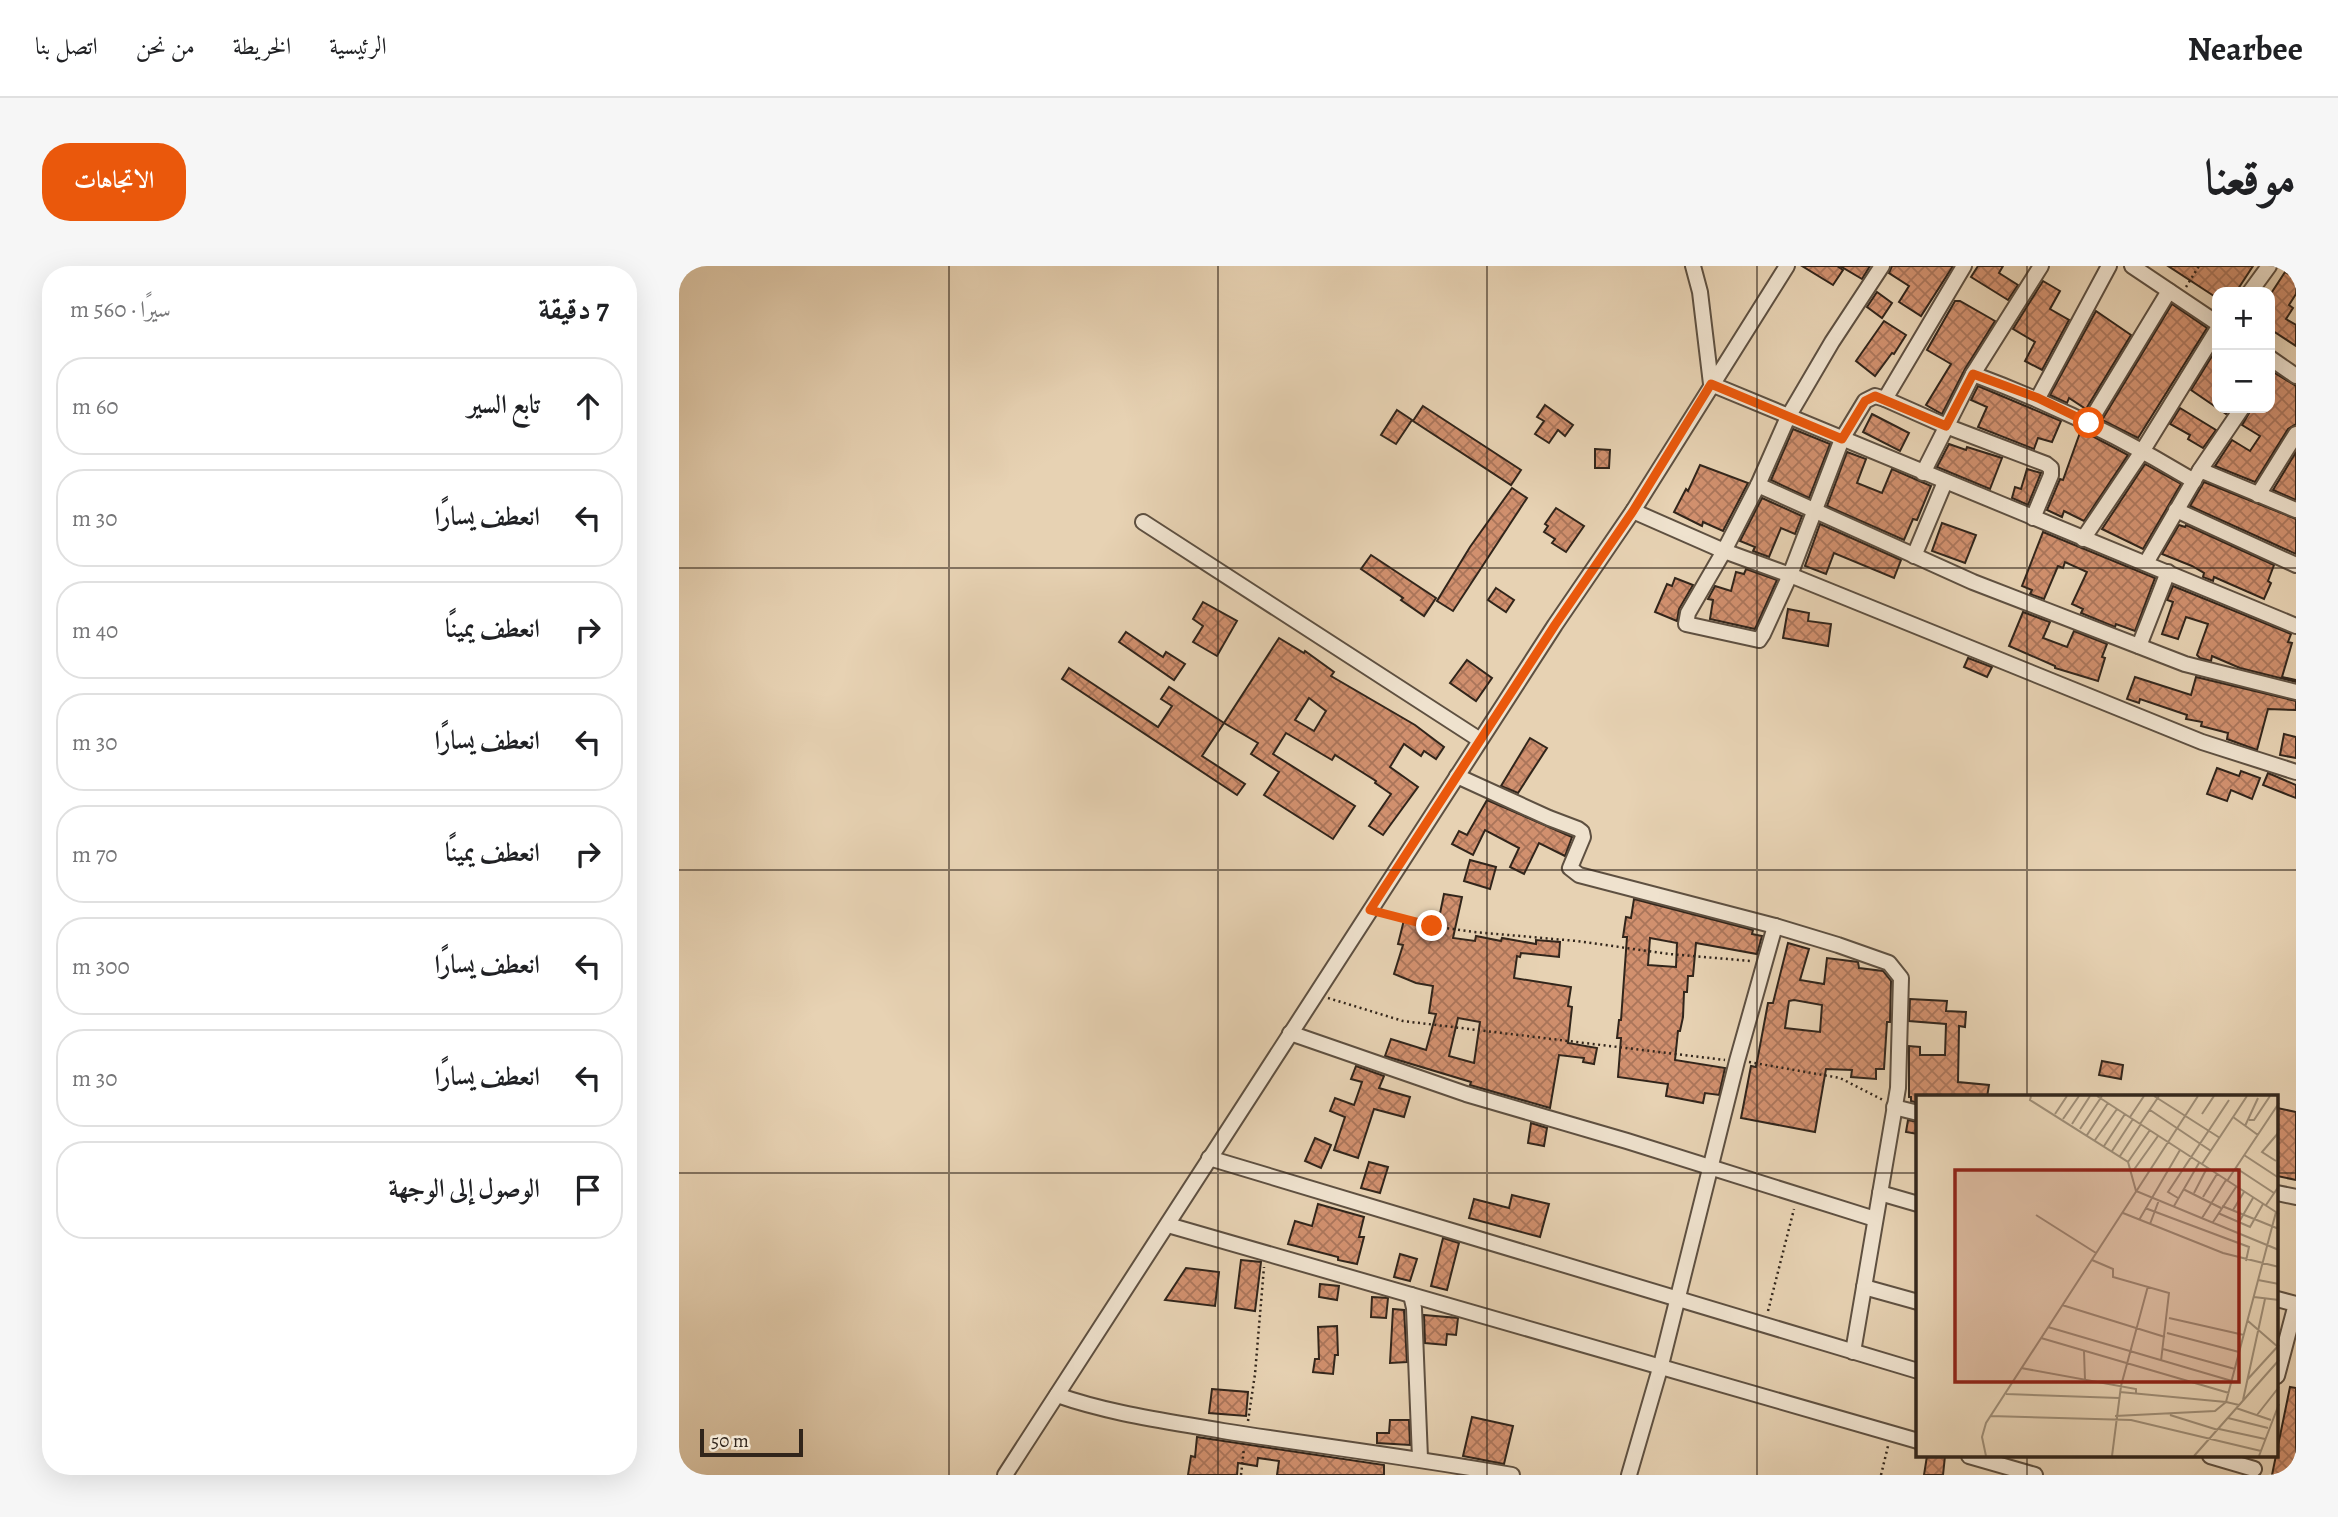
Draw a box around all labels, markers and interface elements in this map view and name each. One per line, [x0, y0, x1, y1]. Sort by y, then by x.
text: Nearbee [2188, 26, 2303, 71]
text: اتصل بنا [35, 30, 98, 62]
text: من نحن [136, 30, 195, 62]
text: الخريطة [233, 30, 291, 62]
text: الرئيسية [329, 30, 387, 62]
button: الاتجاهات [42, 143, 186, 221]
text: موقعنا [2204, 144, 2296, 211]
map controls [2212, 287, 2275, 413]
button: + [2212, 287, 2275, 350]
text: 7 دقيقة [539, 289, 609, 329]
text: سيرًا · 560 m [70, 294, 171, 325]
button: − [2212, 350, 2275, 413]
text: تابع السير [468, 387, 540, 422]
icon: ahead [569, 387, 607, 425]
text: 60 m [72, 391, 119, 422]
route start [2073, 407, 2104, 438]
text: انعطف يسارًا [434, 499, 540, 534]
icon: left [569, 499, 607, 537]
text: 30 m [72, 503, 118, 534]
text: انعطف يمينًا [445, 611, 540, 646]
icon: right [569, 611, 607, 649]
text: 40 m [72, 615, 118, 646]
text: انعطف يسارًا [434, 723, 540, 758]
icon: left [569, 723, 607, 761]
text: 30 m [72, 727, 118, 758]
text: انعطف يمينًا [445, 835, 540, 870]
icon: right [569, 835, 607, 873]
text: 70 m [72, 839, 118, 870]
route end [1416, 910, 1447, 941]
text: انعطف يسارًا [434, 947, 540, 982]
icon: left [569, 947, 607, 985]
text: 300 m [72, 951, 130, 982]
text: انعطف يسارًا [434, 1059, 540, 1094]
icon: left [569, 1059, 607, 1097]
text: 30 m [72, 1063, 118, 1094]
inset map [1916, 1095, 2279, 1458]
text: الوصول إلى الوجهة [388, 1171, 540, 1206]
icon: arrive [569, 1171, 607, 1209]
scale bar [700, 1426, 803, 1458]
text: 50 m [711, 1428, 749, 1454]

